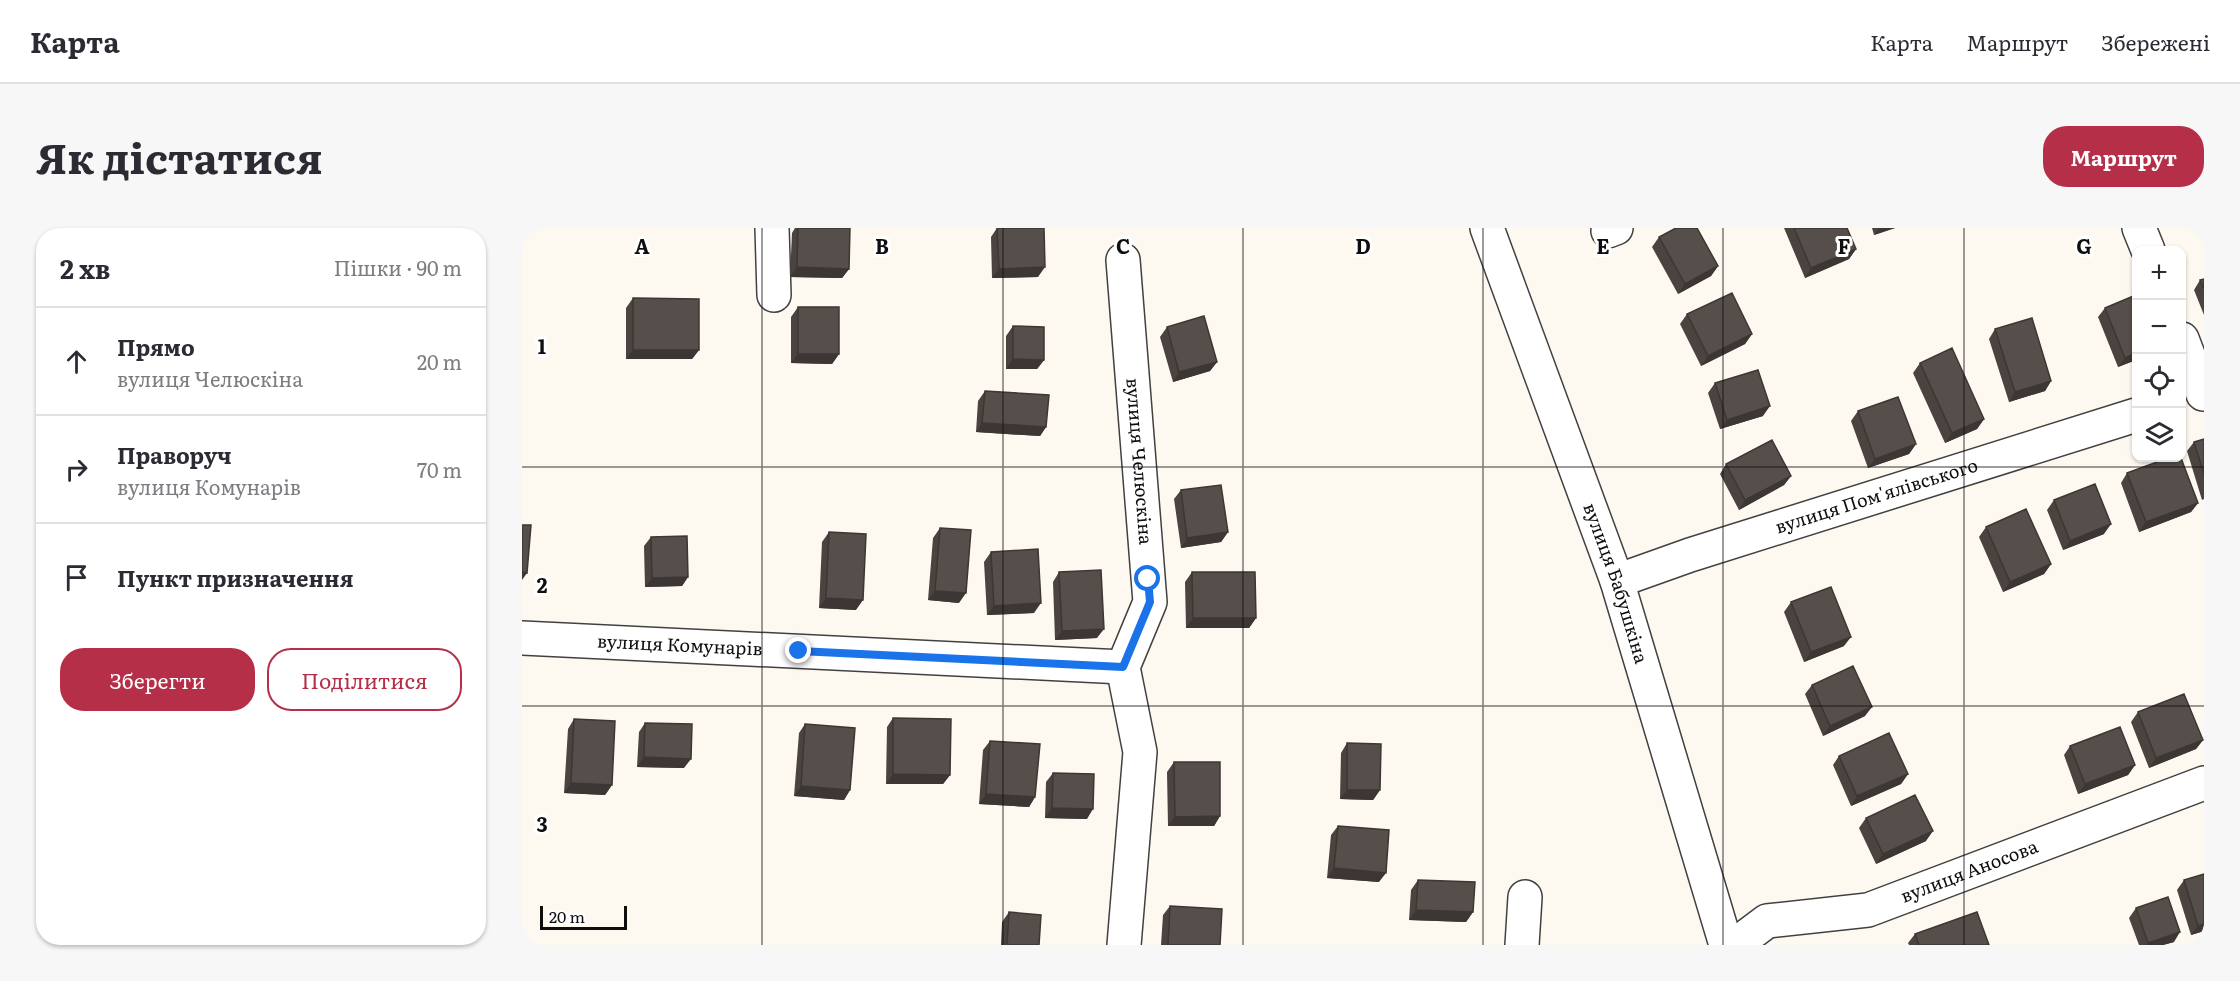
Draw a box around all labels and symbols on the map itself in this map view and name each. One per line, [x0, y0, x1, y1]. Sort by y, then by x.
text: A [634, 230, 650, 260]
text: B [875, 230, 889, 260]
text: C [1116, 230, 1130, 260]
text: D [1355, 230, 1371, 260]
text: E [1596, 230, 1610, 260]
text: F [1838, 230, 1851, 260]
text: G [2076, 230, 2092, 260]
text: 1 [538, 330, 546, 360]
street label: вулиця Челюскіна [1120, 377, 1160, 546]
street label: вулиця Пом'ялівського [1771, 451, 1981, 539]
street label: вулиця Бабушкіна [1577, 499, 1656, 667]
route start [1134, 565, 1160, 591]
text: 2 [537, 569, 548, 599]
street label: вулиця Комунарів [596, 627, 763, 662]
route end [785, 637, 811, 663]
text: 3 [536, 808, 548, 838]
street label: вулиця Аносова [1896, 832, 2042, 909]
scale bar [540, 903, 627, 930]

